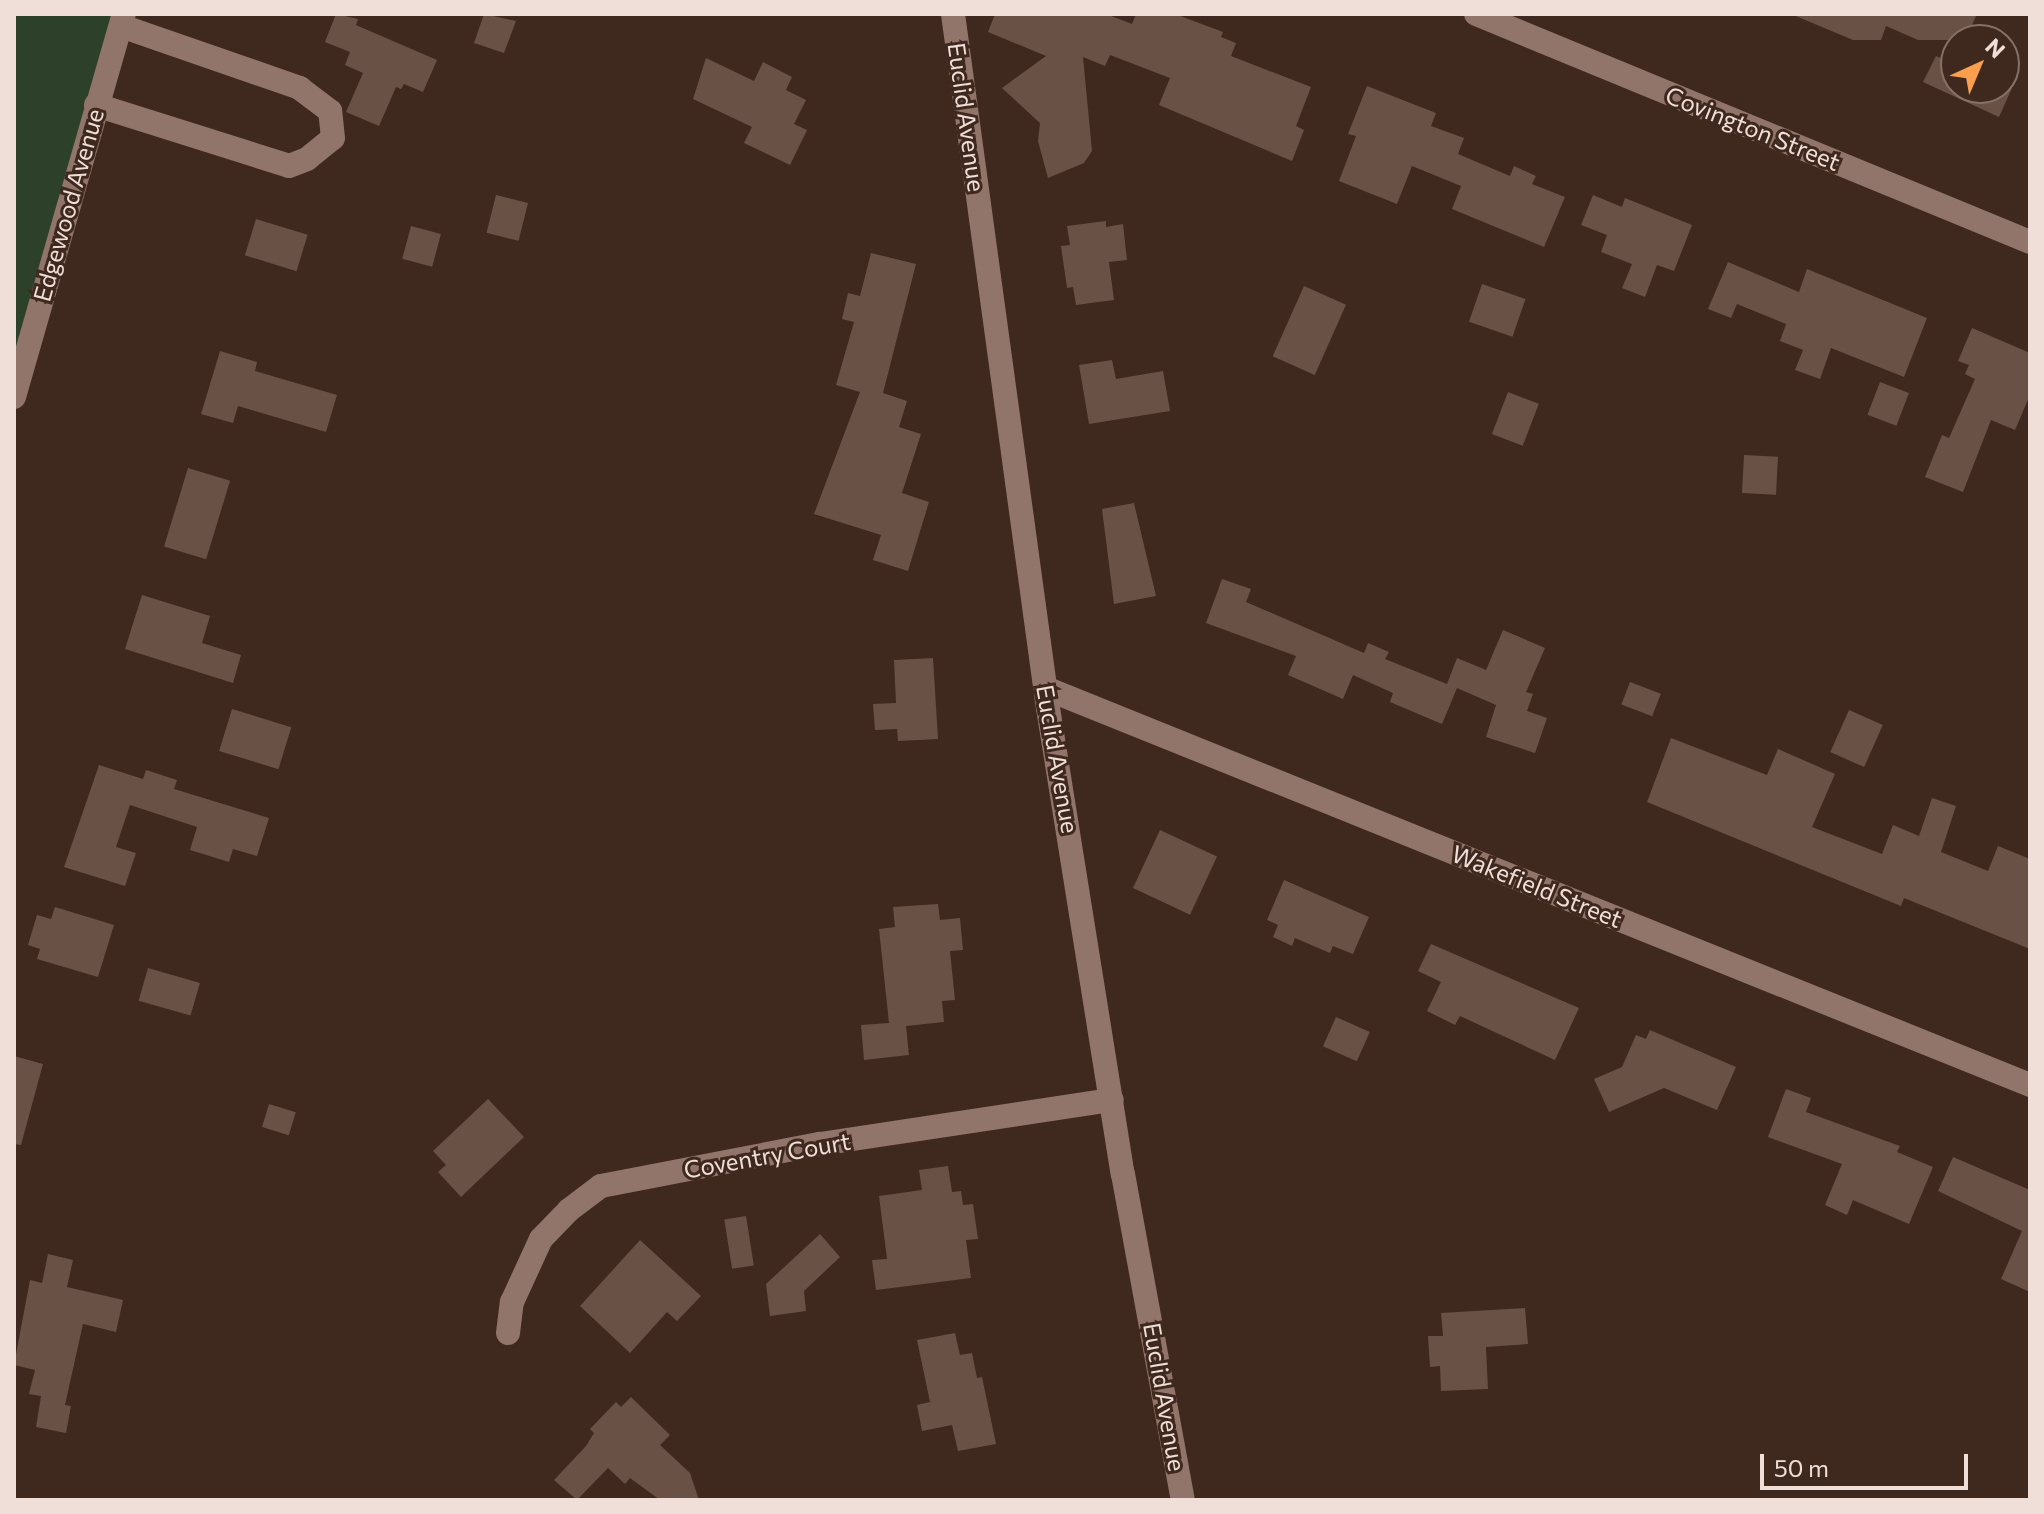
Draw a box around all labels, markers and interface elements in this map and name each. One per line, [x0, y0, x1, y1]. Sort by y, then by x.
north arrow [1940, 24, 2020, 104]
text: N [1980, 32, 2011, 63]
street label: Euclid Avenue [942, 41, 992, 193]
street label: Covington Street [1661, 80, 1845, 176]
street label: Edgewood Avenue [27, 105, 109, 305]
street label: Euclid Avenue [1031, 683, 1085, 835]
street label: Wakefield Street [1448, 839, 1626, 933]
street label: Coventry Court [681, 1126, 853, 1184]
street label: Euclid Avenue [1138, 1321, 1192, 1473]
scale bar [1764, 1438, 1972, 1488]
text: 50 m [1774, 1453, 1829, 1482]

